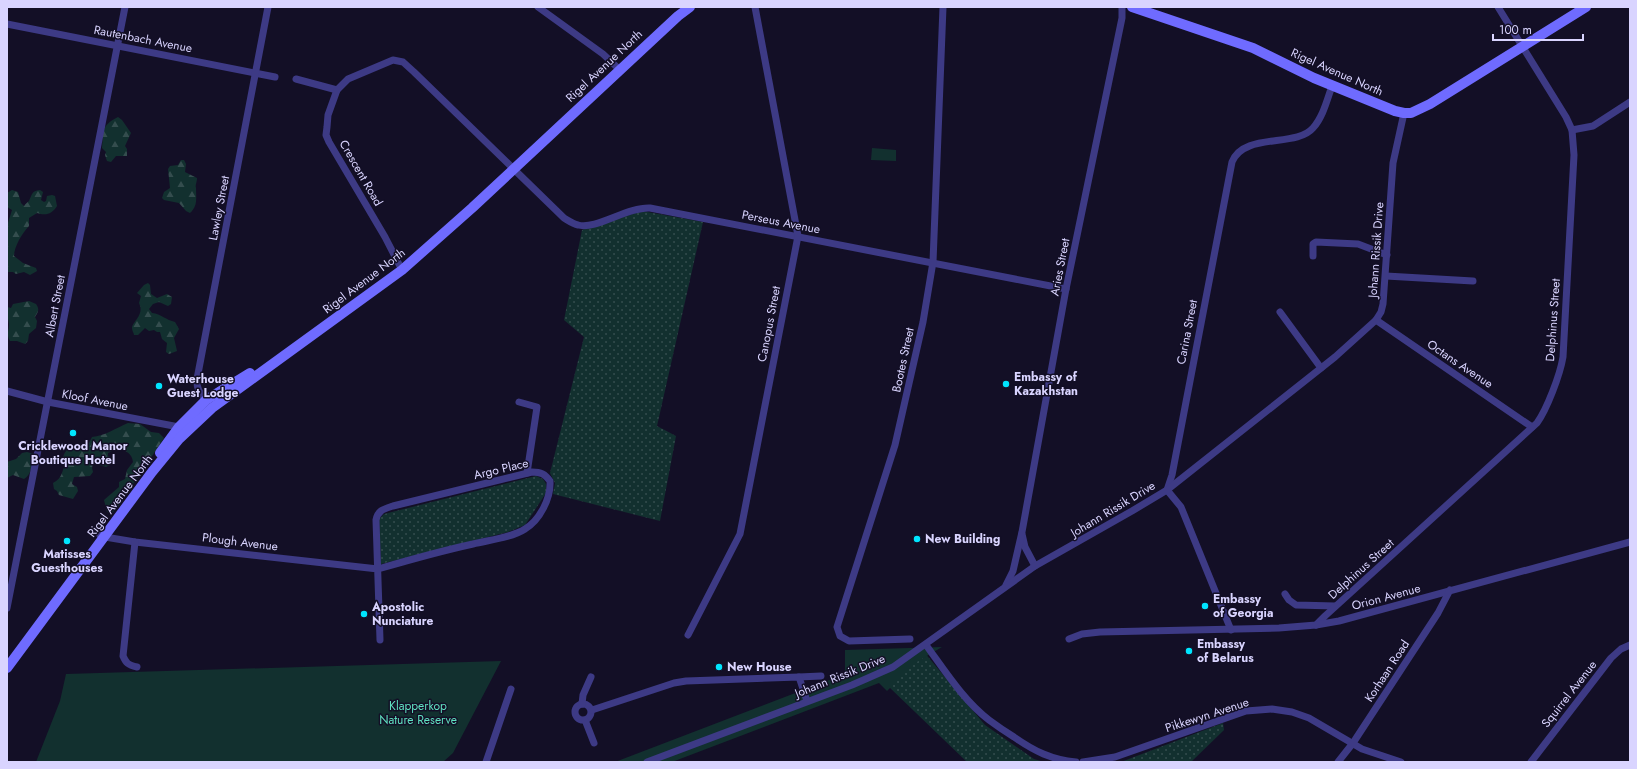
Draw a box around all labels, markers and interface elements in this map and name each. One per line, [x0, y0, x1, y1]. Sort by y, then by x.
scale bar [1493, 16, 1583, 42]
street label: Rautenbach Avenue [92, 21, 194, 57]
text: 100 m [1499, 21, 1532, 39]
street label: Rigel Avenue North [562, 26, 646, 106]
street label: Rigel Avenue North [1288, 44, 1386, 100]
street label: Crescent Road [335, 137, 387, 209]
street label: Lawley Street [204, 174, 234, 242]
street label: Johann Rissik Drive [1364, 202, 1388, 300]
street label: Perseus Avenue [740, 206, 822, 238]
street label: Aries Street [1046, 237, 1074, 297]
street label: Rigel Avenue North [319, 244, 409, 318]
street label: Albert Street [40, 273, 70, 339]
street label: Delphinus Street [1541, 278, 1565, 362]
street label: Canopus Street [753, 284, 785, 364]
street label: Carina Street [1172, 298, 1202, 366]
street label: Bootes Street [887, 326, 919, 394]
street label: Octans Avenue [1423, 335, 1497, 393]
place label: Embassy of Kazakhstan [1014, 368, 1078, 400]
place label: Waterhouse Guest Lodge [167, 370, 239, 402]
marker: Embassy of Kazakhstan [1001, 379, 1011, 389]
marker: Waterhouse Guest Lodge [154, 381, 164, 391]
street label: Kloof Avenue [60, 385, 130, 415]
marker: Cricklewood Manor Boutique Hotel [68, 428, 78, 438]
place label: Cricklewood Manor Boutique Hotel [18, 437, 128, 469]
street label: Rigel Avenue North [83, 451, 157, 541]
street label: Argo Place [472, 454, 530, 484]
street label: Johann Rissik Drive [1066, 477, 1159, 542]
street label: Plough Avenue [201, 528, 279, 556]
place label: New Building [925, 530, 1000, 548]
marker: New Building [912, 534, 922, 544]
street label: Delphinus Street [1324, 534, 1398, 603]
marker: Matisses Guesthouses [62, 536, 72, 546]
place label: Matisses Guesthouses [31, 545, 103, 577]
street label: Orion Avenue [1350, 579, 1422, 615]
place label: Embassy of Georgia [1213, 590, 1273, 622]
place label: Apostolic Nunciature [371, 598, 434, 630]
marker: Embassy of Georgia [1200, 601, 1210, 611]
marker: Apostolic Nunciature [359, 609, 369, 619]
place label: Embassy of Belarus [1197, 635, 1254, 667]
street label: Korhaan Road [1360, 636, 1414, 706]
marker: Embassy of Belarus [1184, 646, 1194, 656]
street label: Johann Rissik Drive [790, 650, 888, 703]
street label: Squirrel Avenue [1537, 657, 1601, 731]
place label: New House [727, 658, 792, 676]
marker: New House [714, 662, 724, 672]
street label: Pikkewyn Avenue [1163, 693, 1251, 737]
park label: Klapperkop Nature Reserve [379, 697, 457, 729]

